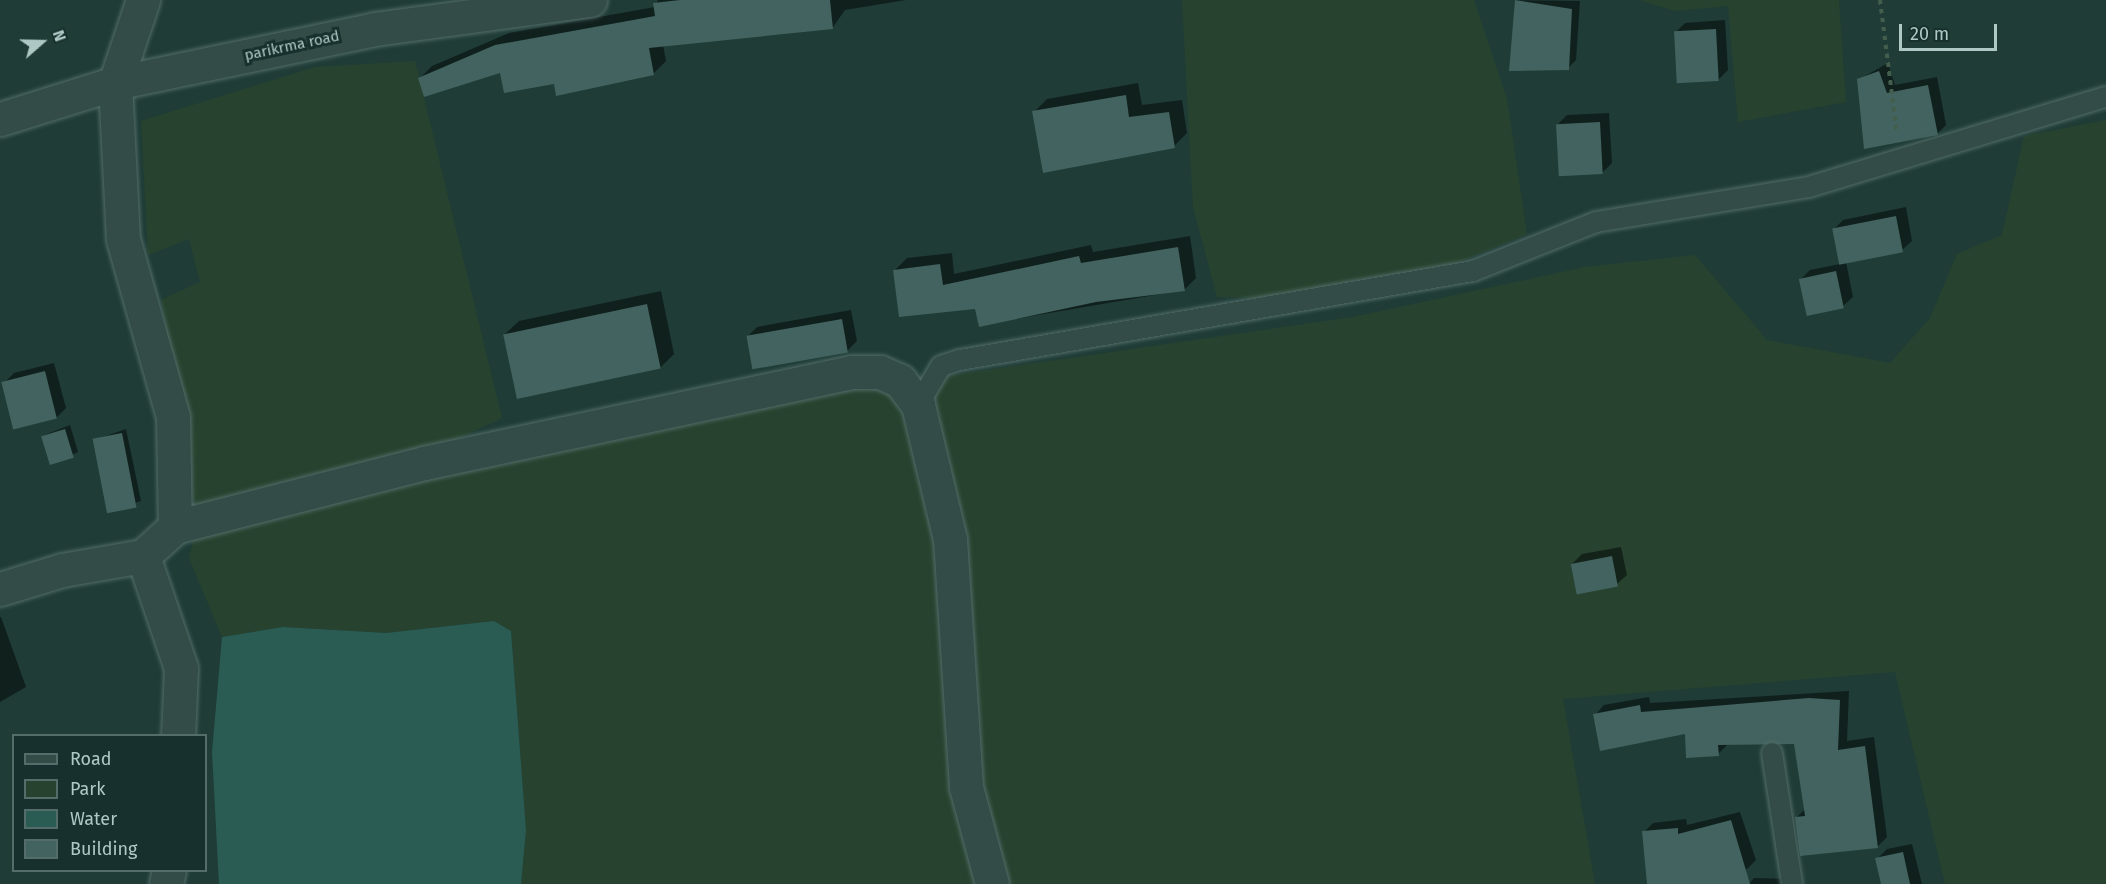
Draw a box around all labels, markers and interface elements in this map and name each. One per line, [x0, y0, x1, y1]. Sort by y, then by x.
north arrow [12, 12, 72, 72]
scale bar [1902, 12, 2000, 50]
text: 20 m [1910, 23, 1949, 45]
text: N [49, 27, 70, 44]
street label: parikrma road [243, 27, 341, 65]
legend [12, 734, 207, 872]
text: Road [70, 748, 112, 770]
text: Park [70, 778, 105, 800]
text: Water [70, 808, 117, 830]
text: Building [70, 838, 137, 860]

